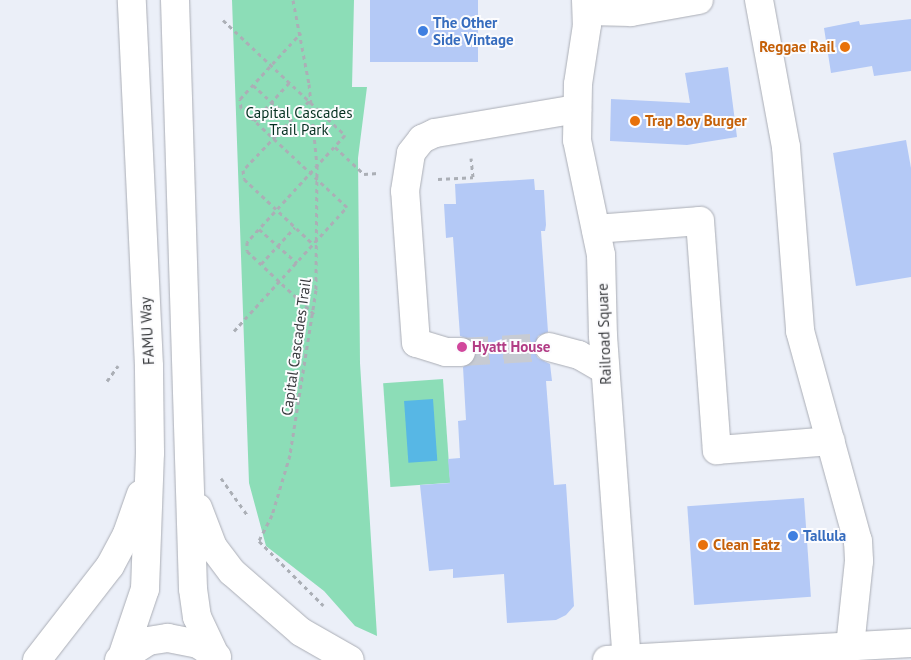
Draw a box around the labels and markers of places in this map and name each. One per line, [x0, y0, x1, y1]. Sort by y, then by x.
place label: The Other Side Vintage [433, 13, 514, 48]
marker: The Other Side Vintage [417, 25, 429, 37]
place label: Reggae Rail [759, 38, 835, 56]
marker: Reggae Rail [839, 41, 851, 53]
place label: Trap Boy Burger [645, 112, 747, 130]
marker: Trap Boy Burger [629, 115, 641, 127]
place label: Hyatt House [472, 338, 550, 356]
marker: Hyatt House [456, 341, 468, 353]
place label: Tallula [803, 527, 846, 545]
marker: Tallula [787, 530, 799, 542]
place label: Clean Eatz [713, 536, 780, 554]
marker: Clean Eatz [697, 539, 709, 551]

